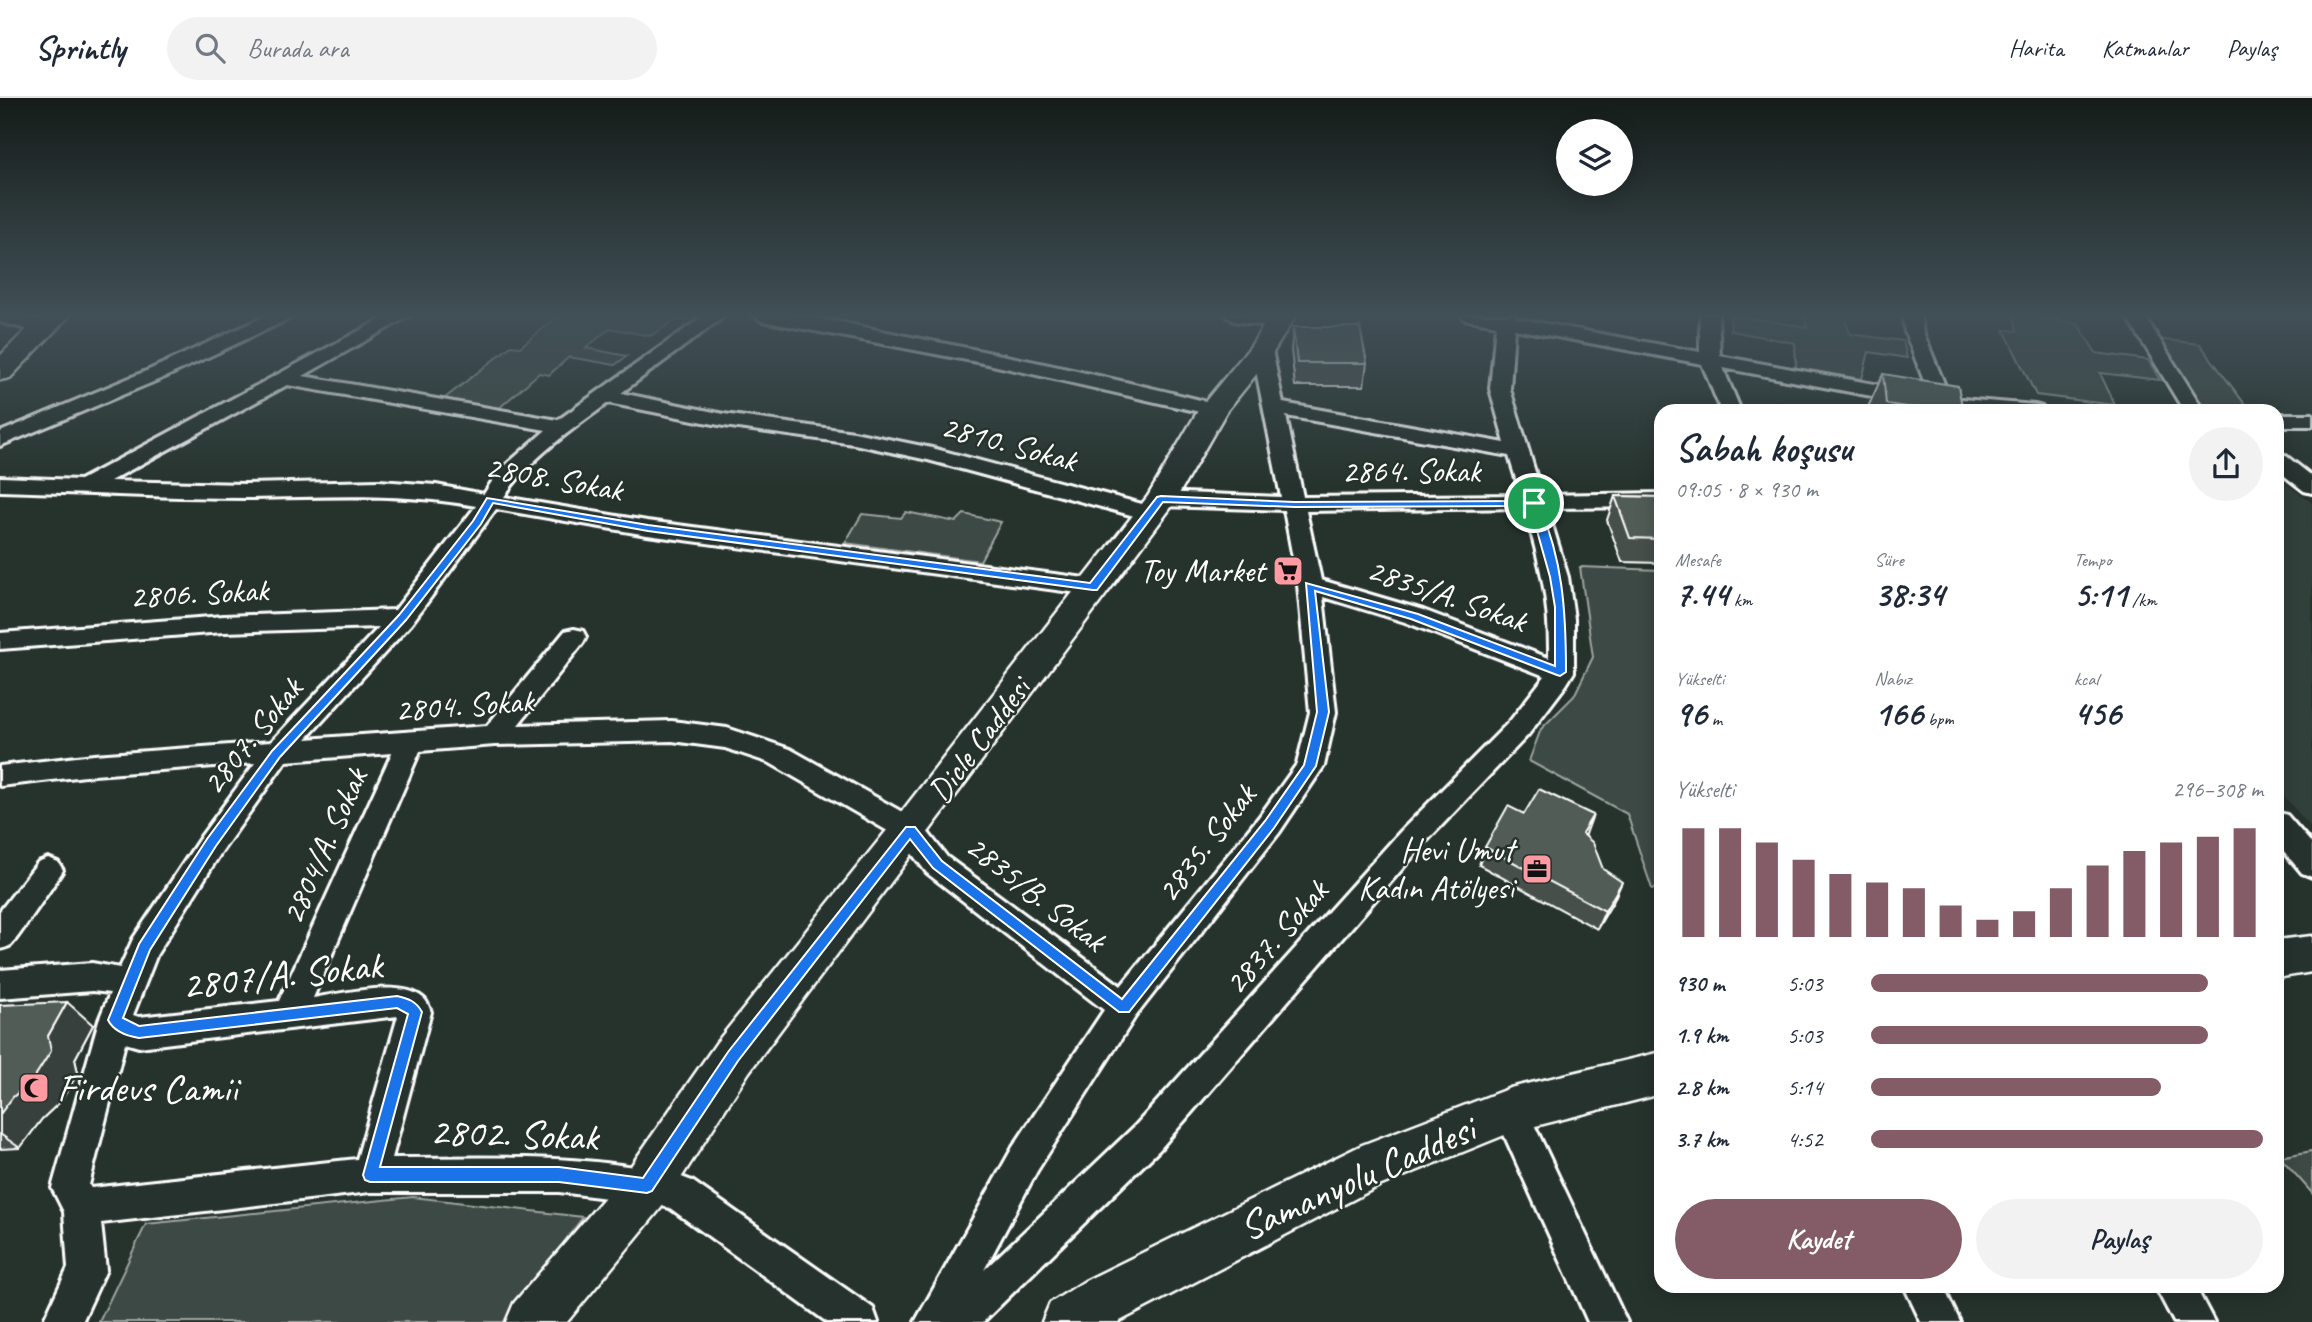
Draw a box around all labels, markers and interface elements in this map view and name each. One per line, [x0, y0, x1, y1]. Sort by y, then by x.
search box [167, 17, 657, 80]
text: Sprintly [35, 27, 125, 69]
icon: search [191, 29, 229, 67]
text: Burada ara [247, 32, 349, 65]
text: Harita [2009, 33, 2064, 63]
text: Katmanlar [2102, 33, 2189, 63]
text: Paylaş [2227, 33, 2277, 63]
map controls [1556, 119, 1633, 196]
button: layers [1556, 119, 1633, 196]
street label: 2810. Sokak [937, 405, 1083, 482]
text: Sabah koşusu [1675, 425, 1852, 472]
button: share [2189, 427, 2263, 501]
street label: 2808. Sokak [482, 445, 628, 511]
street label: 2864. Sokak [1342, 450, 1482, 492]
pin [1504, 473, 1564, 533]
text: 09:05 · 8 × 930 m [1675, 475, 1818, 504]
icon: arrive [1515, 484, 1553, 522]
street label: 2835/A. Sokak [1362, 548, 1534, 643]
text: Mesafe [1675, 548, 1721, 572]
text: Süre [1874, 548, 1904, 572]
text: Tempo [2074, 548, 2111, 572]
place label: Toy Market [1140, 550, 1268, 592]
supermarket icon: Toy Market [1271, 554, 1305, 588]
street label: 2806. Sokak [129, 568, 271, 618]
text: 7.44 [1675, 572, 1729, 617]
text: 38:34 [1874, 572, 1944, 617]
text: 5:11 [2074, 572, 2127, 617]
text: km [1729, 588, 1752, 612]
text: /km [2127, 588, 2157, 612]
street label: Dicle Caddesi [919, 666, 1042, 811]
street label: 2807. Sokak [192, 667, 313, 803]
text: Yükselti [1675, 667, 1724, 691]
text: Nabız [1874, 667, 1912, 691]
text: kcal [2074, 667, 2099, 691]
street label: 2804. Sokak [393, 679, 537, 731]
text: 96 [1675, 691, 1707, 736]
text: 166 [1874, 691, 1923, 736]
text: 456 [2074, 691, 2121, 736]
text: m [1707, 707, 1722, 731]
text: bpm [1923, 707, 1954, 731]
street label: 2804/A. Sokak [271, 760, 378, 930]
street label: 2835. Sokak [1147, 774, 1266, 911]
text: Yükselti [1675, 775, 1735, 804]
text: 296–308 m [2172, 775, 2263, 804]
street label: 2835/B. Sokak [957, 825, 1116, 962]
place label: Hevi Umut Kadın Atölyesi [1358, 829, 1518, 909]
office icon: Hevi Umut Kadın Atölyesi [1520, 852, 1554, 886]
street label: 2837. Sokak [1215, 869, 1339, 1003]
street label: 2807/A. Sokak [179, 939, 387, 1010]
text: 930 m [1675, 969, 1724, 998]
text: 5:03 [1787, 969, 1823, 998]
text: 1.9 km [1675, 1021, 1728, 1050]
text: 5:03 [1787, 1021, 1823, 1050]
place label: Firdevs Camii [57, 1063, 242, 1113]
mosque icon: Firdevs Camii [17, 1071, 51, 1105]
text: 2.8 km [1675, 1073, 1729, 1102]
text: 5:14 [1787, 1073, 1823, 1102]
street label: Samanyolu Caddesi [1232, 1102, 1487, 1252]
street label: 2802. Sokak [429, 1106, 601, 1162]
text: 3.7 km [1675, 1125, 1728, 1154]
text: 4:52 [1787, 1125, 1823, 1154]
button: Kaydet [1675, 1199, 1962, 1279]
button: Paylaş [1976, 1199, 2263, 1279]

